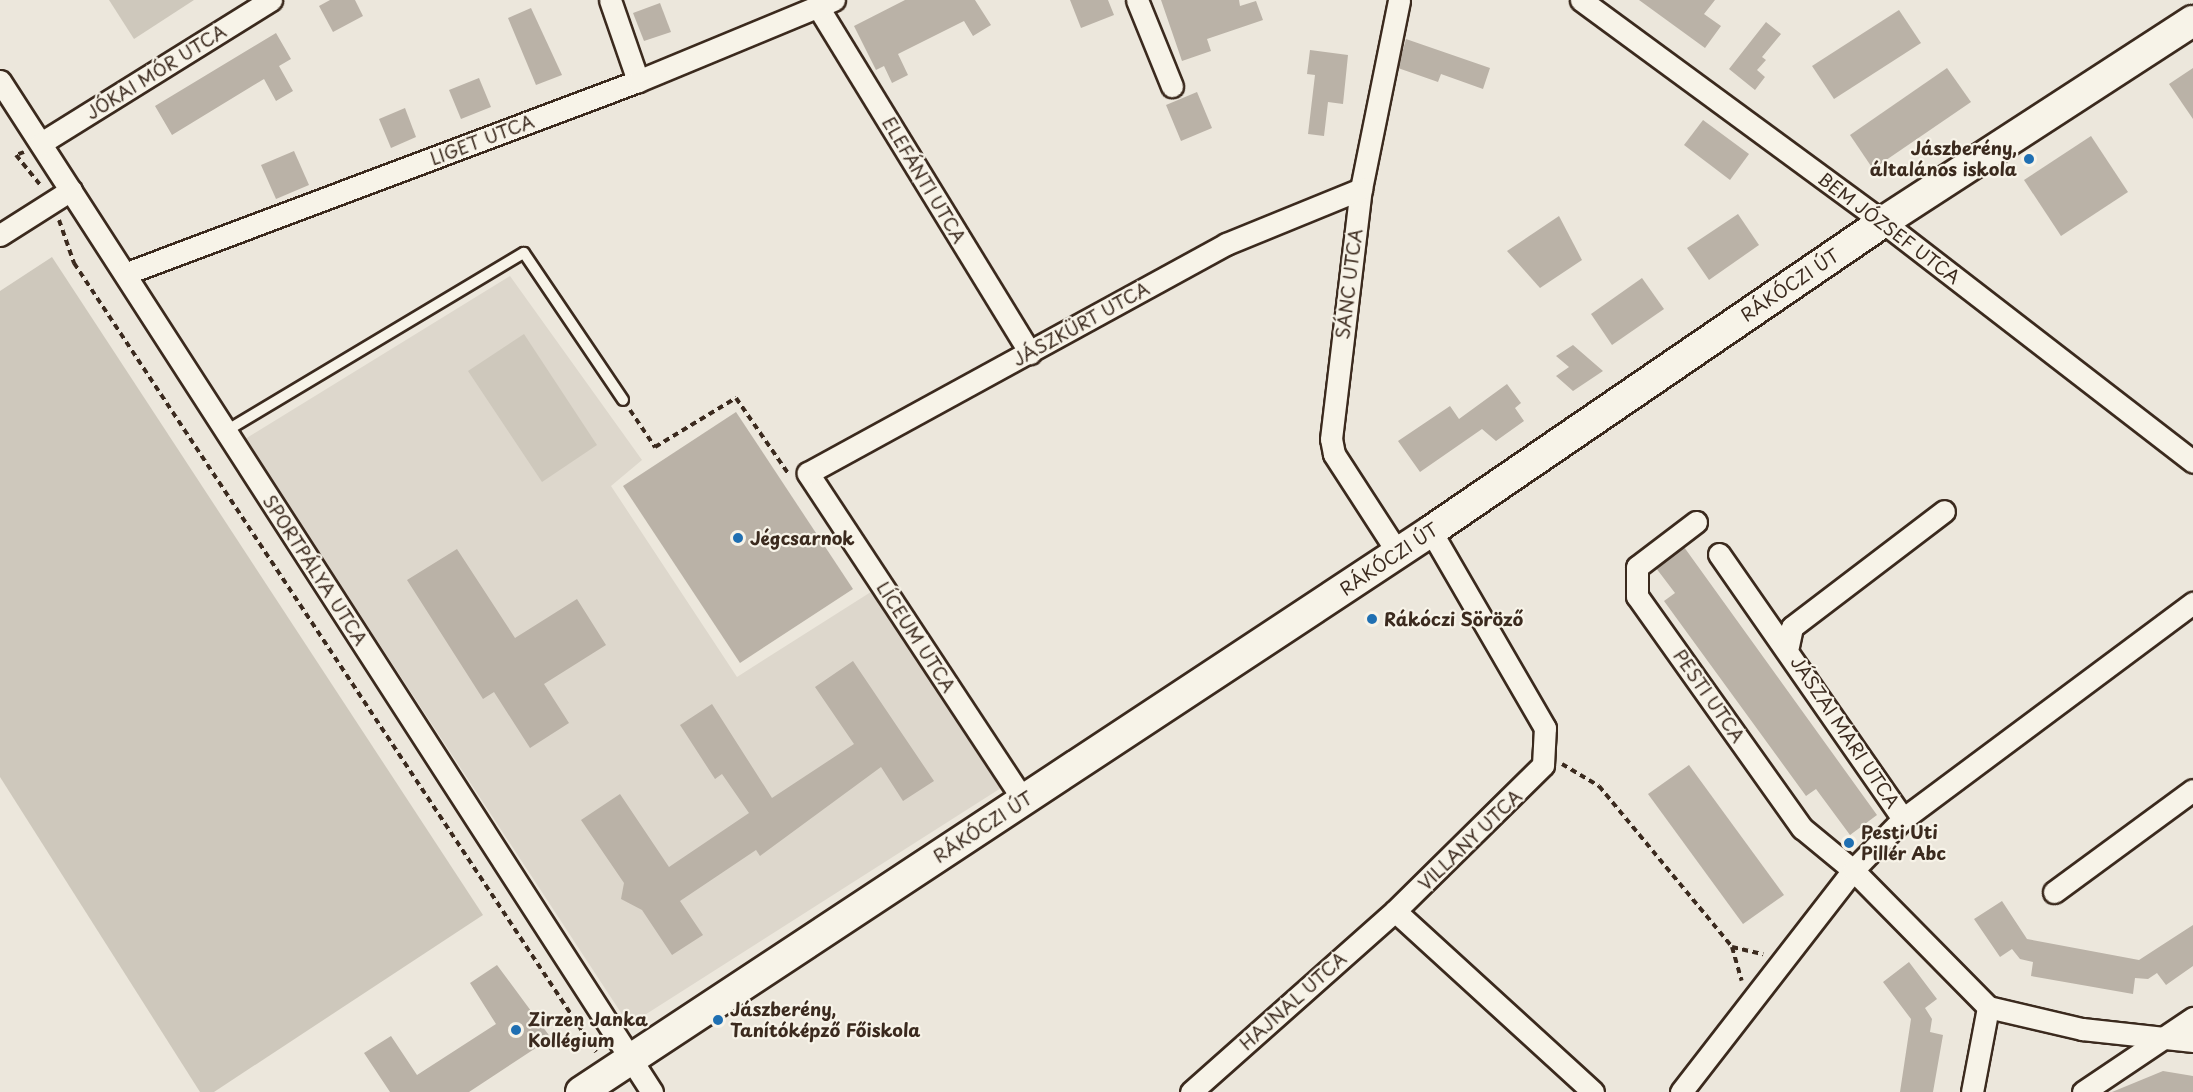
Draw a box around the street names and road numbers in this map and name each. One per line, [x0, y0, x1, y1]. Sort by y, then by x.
street label: JÓKAI MÓR UTCA [81, 20, 231, 124]
street label: LIGET UTCA [426, 110, 538, 170]
street label: ELEFÁNTI UTCA [877, 112, 971, 248]
street label: BEM JÓZSEF UTCA [1814, 168, 1964, 288]
street label: SÁNC UTCA [1331, 227, 1367, 341]
street label: RÁKÓCZI ÚT [1736, 244, 1844, 326]
street label: JÁSZKÜRT UTCA [1008, 277, 1154, 371]
street label: SPORTPÁLYA UTCA [258, 491, 372, 649]
street label: RÁKÓCZI ÚT [1335, 518, 1443, 600]
street label: LÍCEUM UTCA [872, 577, 960, 697]
street label: PESTI UTCA [1669, 645, 1749, 747]
street label: JÁSZAI MARI UTCA [1786, 652, 1904, 812]
street label: VILLANY UTCA [1414, 785, 1526, 895]
street label: RÁKÓCZI ÚT [929, 787, 1037, 867]
street label: HAJNAL UTCA [1236, 948, 1350, 1054]

